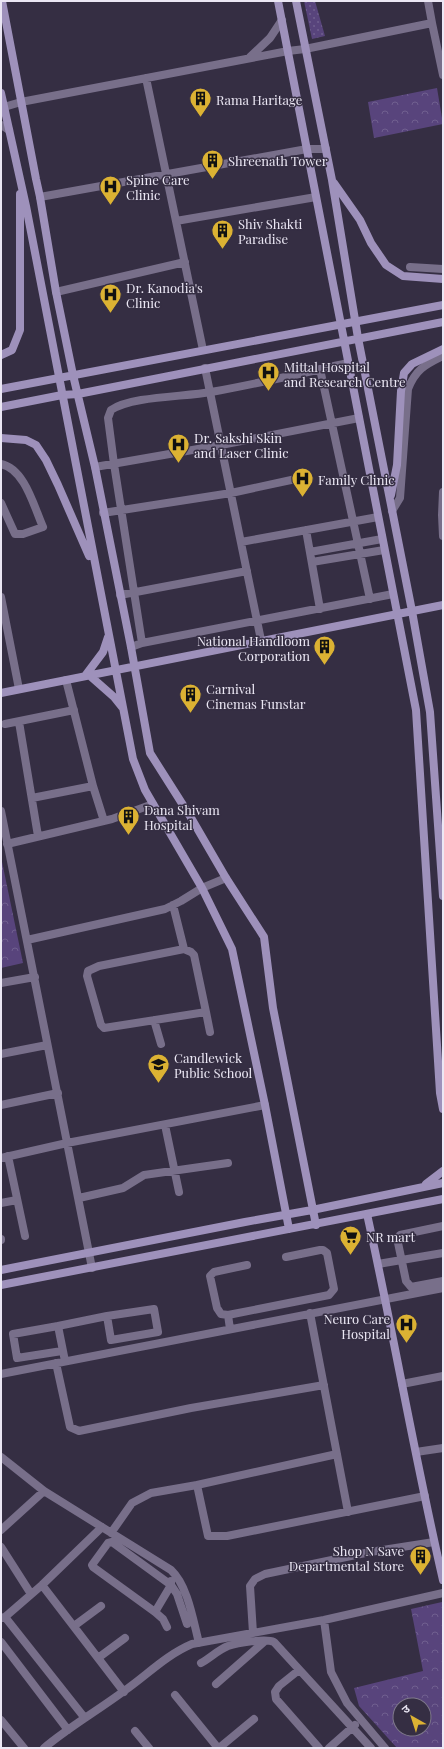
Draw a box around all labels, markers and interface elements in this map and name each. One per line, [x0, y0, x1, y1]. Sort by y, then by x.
building icon: Rama Haritage [187, 86, 213, 119]
place label: Rama Haritage [216, 91, 303, 108]
building icon: Shreenath Tower [200, 147, 226, 180]
place label: Shreenath Tower [228, 152, 328, 169]
place label: Spine Care Clinic [126, 171, 190, 203]
hospital icon: Spine Care Clinic [97, 173, 123, 206]
place label: Shiv Shakti Paradise [238, 215, 303, 247]
building icon: Shiv Shakti Paradise [210, 217, 236, 250]
place label: Dr. Kanodia's Clinic [126, 279, 203, 311]
hospital icon: Dr. Kanodia's Clinic [97, 281, 123, 314]
place label: Mittal Hospital and Research Centre [284, 358, 406, 390]
hospital icon: Mittal Hospital and Research Centre [256, 360, 282, 393]
place label: Dr. Sakshi Skin and Laser Clinic [194, 429, 289, 461]
hospital icon: Dr. Sakshi Skin and Laser Clinic [165, 431, 191, 464]
hospital icon: Family Clinic [289, 466, 315, 499]
place label: Family Clinic [318, 471, 395, 488]
place label: National Handloom Corporation [197, 632, 310, 664]
building icon: National Handloom Corporation [312, 634, 338, 667]
place label: Carnival Cinemas Funstar [206, 680, 306, 712]
building icon: Carnival Cinemas Funstar [178, 682, 204, 715]
place label: Dana Shivam Hospital [144, 801, 220, 833]
building icon: Dana Shivam Hospital [116, 803, 142, 836]
place label: Candlewick Public School [174, 1049, 253, 1081]
school or university icon: Candlewick Public School [146, 1051, 172, 1084]
supermarket icon: NR mart [337, 1223, 363, 1256]
place label: NR mart [366, 1228, 415, 1245]
place label: Neuro Care Hospital [324, 1310, 390, 1342]
hospital icon: Neuro Care Hospital [393, 1312, 419, 1345]
place label: Shop N Save Departmental Store [289, 1542, 404, 1574]
building icon: Shop N Save Departmental Store [407, 1544, 433, 1577]
north arrow [392, 1697, 432, 1737]
text: उ [398, 1701, 413, 1717]

